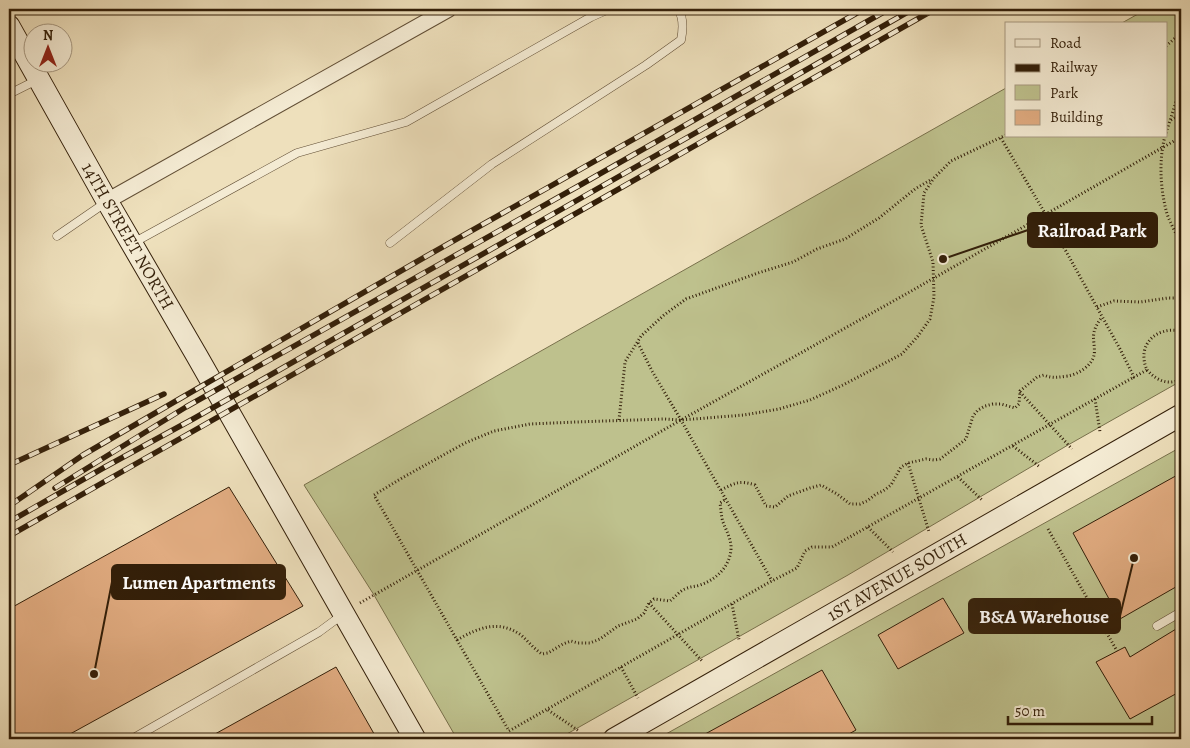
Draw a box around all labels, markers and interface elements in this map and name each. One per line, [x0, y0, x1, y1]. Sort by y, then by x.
north arrow [22, 22, 72, 72]
legend [1005, 22, 1168, 138]
text: N [43, 26, 53, 45]
text: Road [1050, 33, 1082, 53]
text: Railway [1050, 57, 1098, 77]
text: Park [1050, 83, 1079, 103]
text: Building [1050, 107, 1103, 127]
street label: 14TH STREET NORTH [76, 158, 180, 314]
callout: Railroad Park [1028, 213, 1157, 247]
text: Railroad Park [1037, 218, 1147, 244]
street label: 1ST AVENUE SOUTH [823, 527, 971, 627]
callout: Lumen Apartments [112, 565, 285, 599]
text: Lumen Apartments [122, 570, 276, 596]
callout: B&A Warehouse [969, 599, 1120, 633]
text: B&A Warehouse [979, 604, 1109, 630]
scale bar [1008, 693, 1151, 725]
text: 50 m [1015, 701, 1045, 721]

